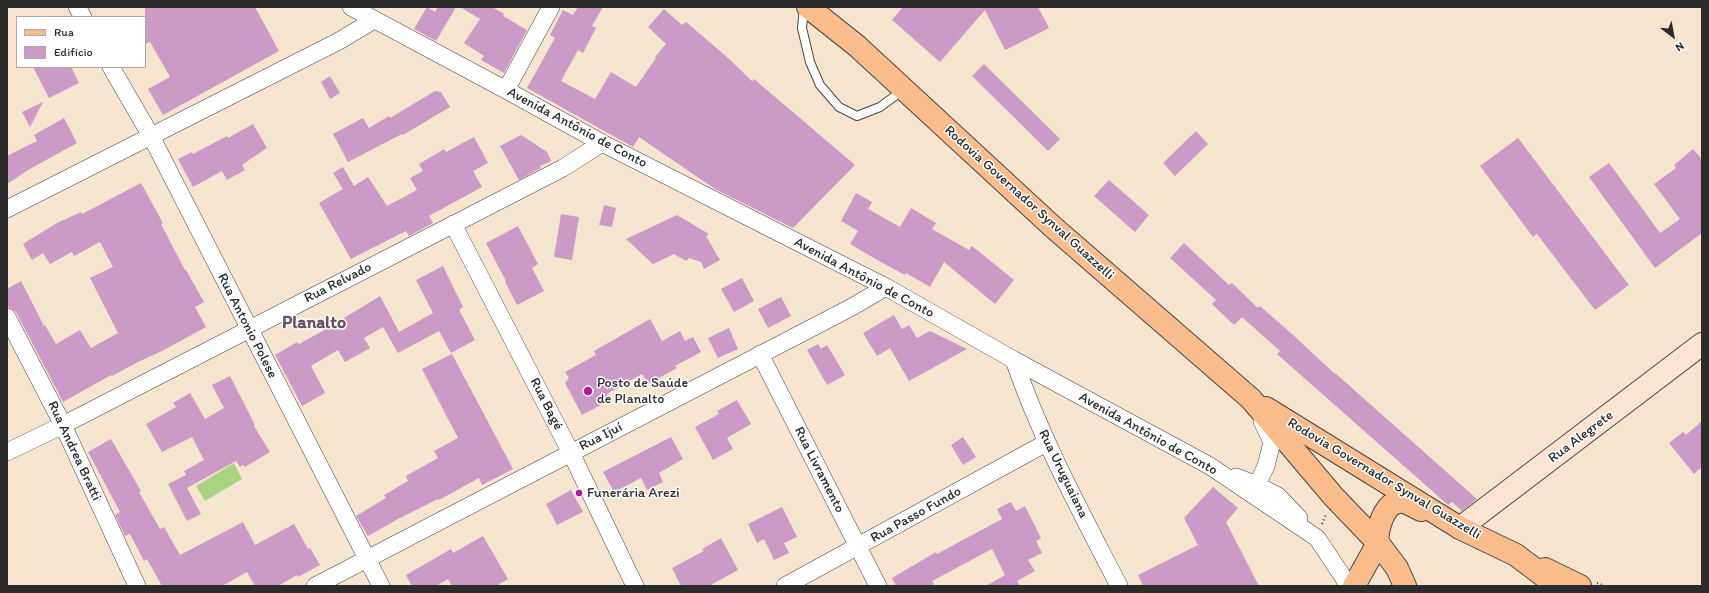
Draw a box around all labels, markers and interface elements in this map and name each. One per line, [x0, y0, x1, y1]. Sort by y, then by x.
legend [16, 16, 146, 68]
north arrow [1653, 16, 1693, 56]
text: Rua [54, 25, 74, 39]
text: N [1673, 39, 1686, 54]
text: Edifício [54, 45, 93, 59]
street label: Avenida Antônio de Conto [504, 84, 650, 172]
street label: Rodovia Governador Synval Guazzelli [941, 122, 1117, 284]
street label: Avenida Antônio de Conto [791, 234, 937, 322]
street label: Rua Relvado [302, 259, 374, 307]
street label: Rua Antonio Polese [213, 271, 281, 381]
district label: Planalto [282, 312, 346, 334]
street label: Rua Bagé [526, 375, 566, 433]
place label: Posto de Saúde de Planalto [597, 375, 688, 408]
marker: Posto de Saúde de Planalto [582, 385, 594, 397]
street label: Avenida Antônio de Conto [1076, 389, 1220, 479]
street label: Rua Andrea Bratti [43, 398, 105, 504]
street label: Rua Alegrete [1545, 407, 1617, 467]
street label: Rodovia Governador Synval Guazzelli [1284, 414, 1484, 544]
street label: Rua Ijuí [577, 419, 625, 455]
street label: Rua Livramento [790, 424, 848, 516]
street label: Rua Uruguaiana [1034, 427, 1092, 521]
street label: Rua Passo Fundo [868, 483, 964, 547]
place label: Funerária Arezi [587, 485, 680, 501]
marker: Funerária Arezi [574, 488, 584, 498]

